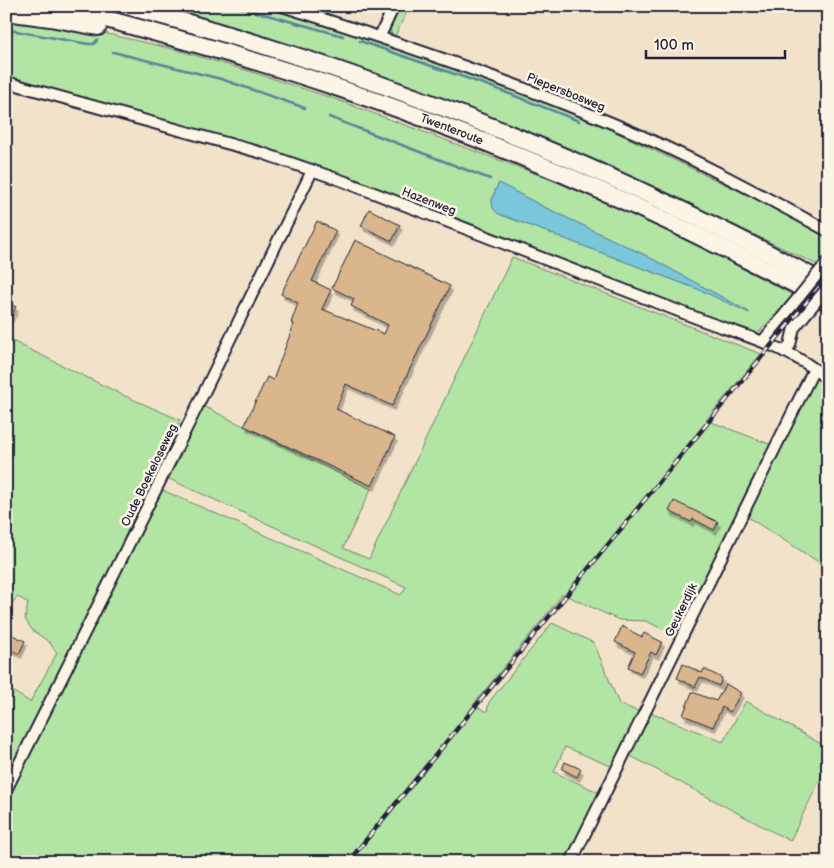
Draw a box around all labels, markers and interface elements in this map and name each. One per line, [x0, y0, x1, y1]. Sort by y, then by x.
scale bar [646, 28, 785, 60]
text: 100 m [654, 36, 694, 55]
street label: Piepersbosweg [524, 70, 607, 115]
street label: Twenteroute [418, 111, 485, 149]
street label: Hazenweg [400, 184, 458, 219]
street label: Oude Boekeloseweg [118, 421, 181, 529]
street label: Geukerdijk [662, 581, 701, 640]

